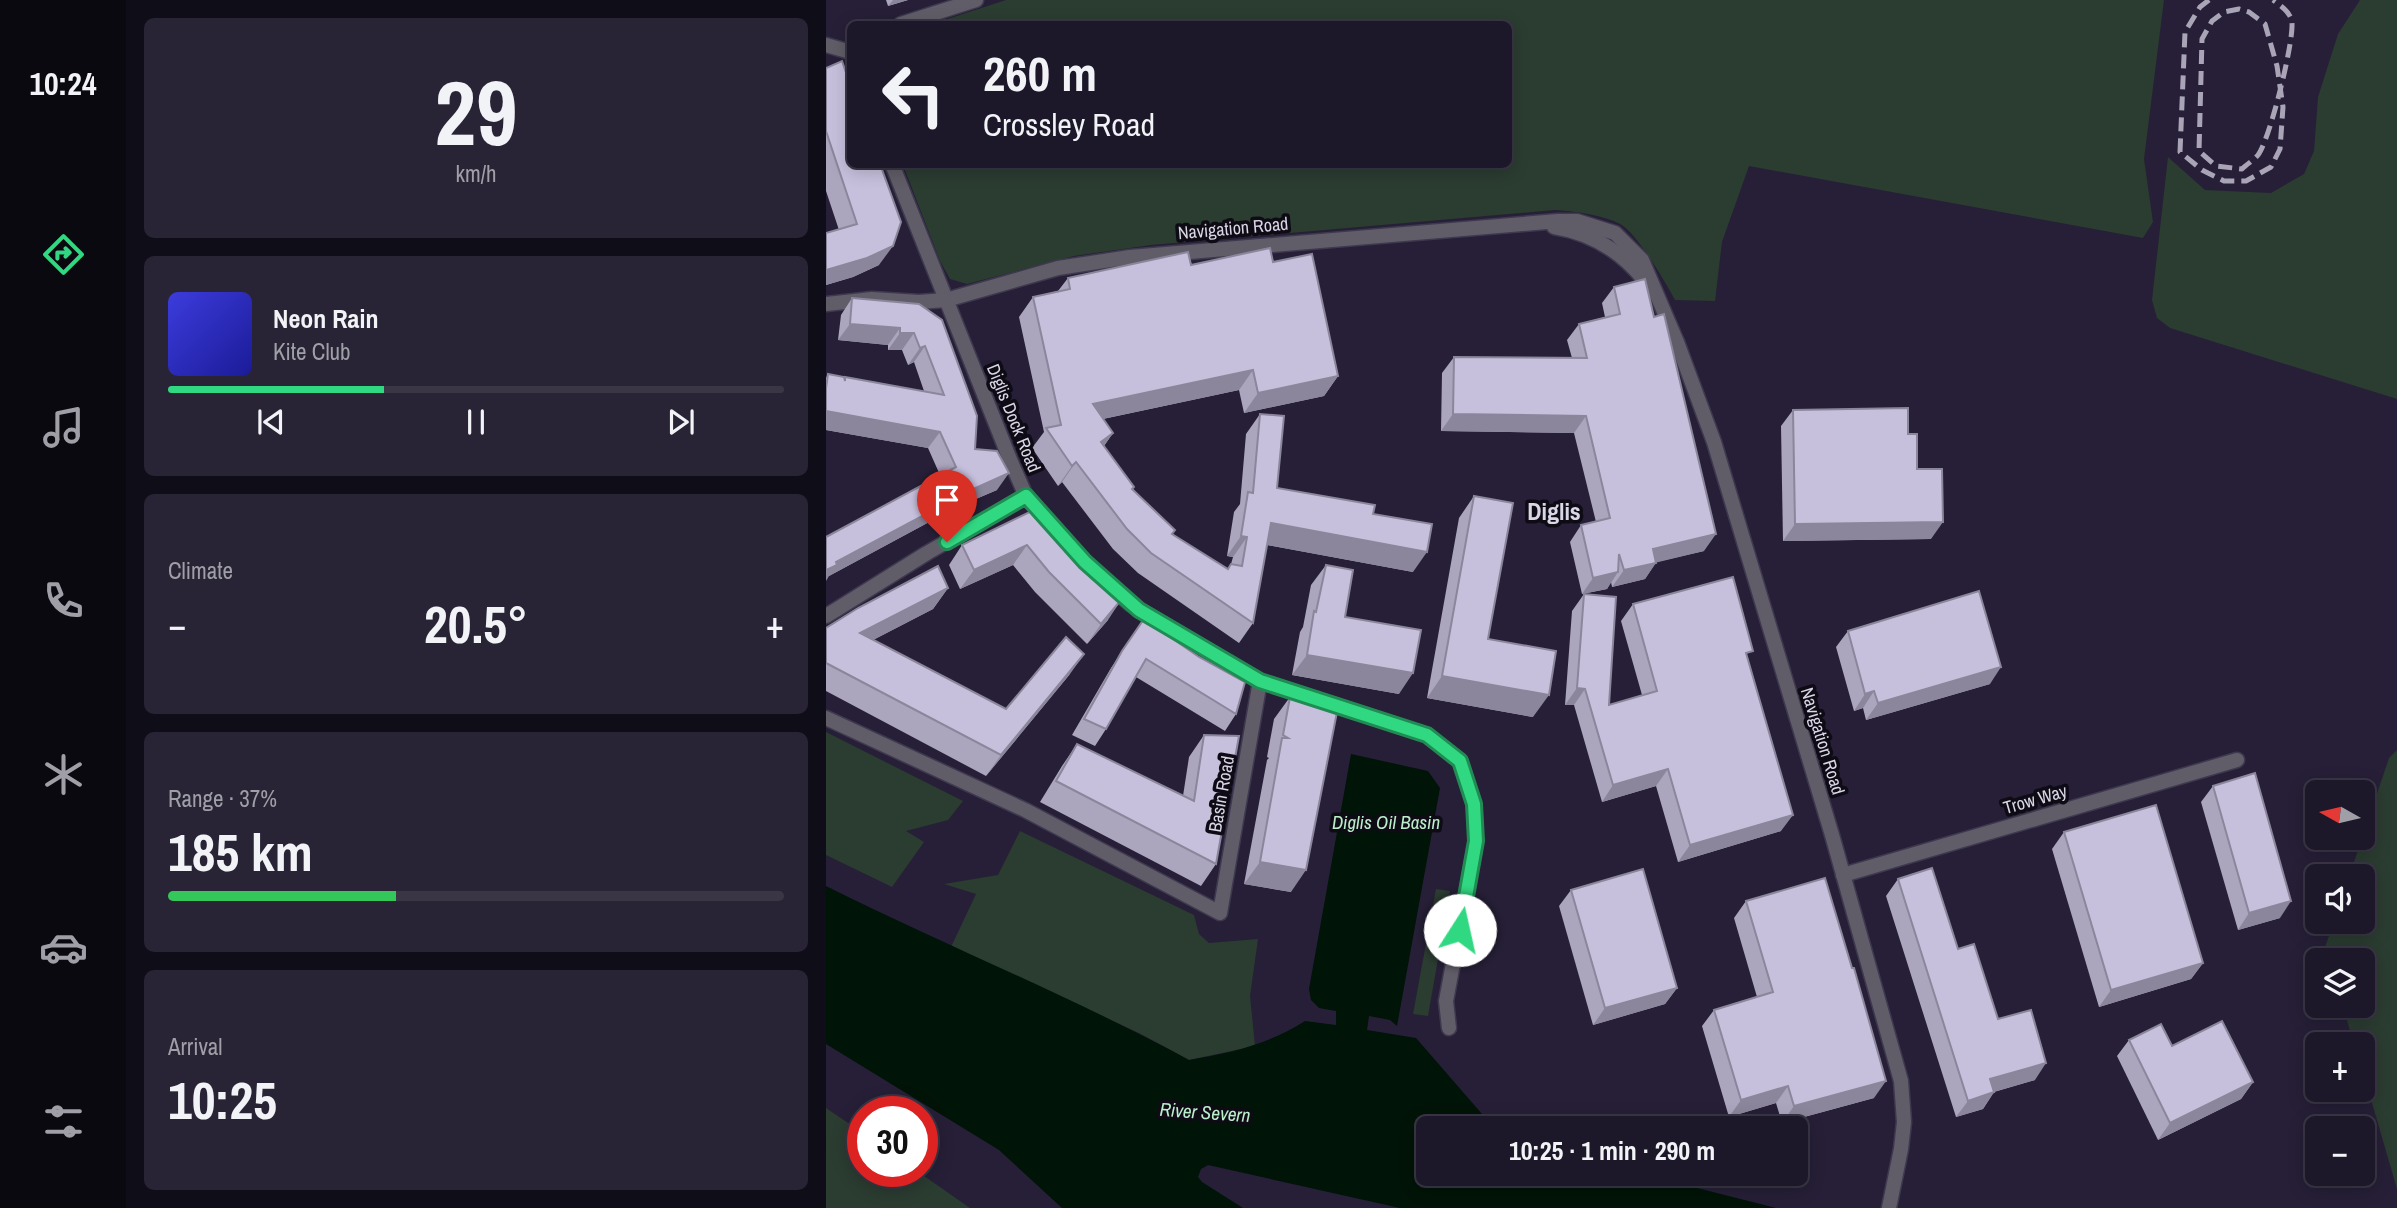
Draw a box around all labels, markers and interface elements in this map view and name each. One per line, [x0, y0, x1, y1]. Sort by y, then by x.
text: 260 m [983, 40, 1097, 106]
icon: left [868, 49, 959, 140]
text: 29 [435, 51, 518, 173]
text: 10:24 [29, 62, 97, 105]
text: Crossley Road [983, 103, 1155, 146]
text: km/h [456, 158, 496, 189]
street label: Navigation Road [1177, 211, 1289, 245]
icon: directions [39, 230, 88, 279]
text: Neon Rain [273, 301, 378, 336]
text: Kite Club [273, 336, 351, 367]
street label: Diglis Dock Road [981, 360, 1047, 476]
icon: music [39, 403, 88, 452]
icon: previous [252, 403, 290, 441]
icon: pause [457, 403, 495, 441]
icon: next [662, 403, 700, 441]
pin [917, 470, 977, 542]
icon: arrive [928, 481, 966, 519]
district label: Diglis [1527, 495, 1581, 527]
text: Climate [168, 555, 233, 586]
icon: phone [39, 576, 88, 625]
text: 20.5° [424, 589, 528, 659]
text: − [168, 599, 186, 650]
text: + [766, 599, 784, 650]
street label: Navigation Road [1795, 684, 1851, 798]
icon: climate [39, 750, 88, 799]
street label: Basin Road [1202, 754, 1240, 834]
street label: Trow Way [2000, 778, 2070, 820]
north arrow [2305, 780, 2375, 850]
map controls [2305, 780, 2375, 1186]
text: Range · 37% [168, 783, 277, 814]
water label: Diglis Oil Basin [1332, 809, 1440, 835]
text: 185 km [168, 817, 313, 887]
button: sound [2305, 864, 2375, 934]
position arrow [1423, 893, 1497, 967]
icon: car [39, 923, 88, 972]
button: layers [2305, 948, 2375, 1018]
text: Arrival [168, 1031, 223, 1062]
button: + [2305, 1032, 2375, 1102]
text: 10:25 [168, 1065, 277, 1135]
speed limit sign: 30 [847, 1096, 938, 1187]
water label: River Severn [1159, 1096, 1251, 1128]
icon: filters [39, 1097, 88, 1146]
button: − [2305, 1116, 2375, 1186]
text: 10:25 · 1 min · 290 m [1509, 1133, 1715, 1168]

